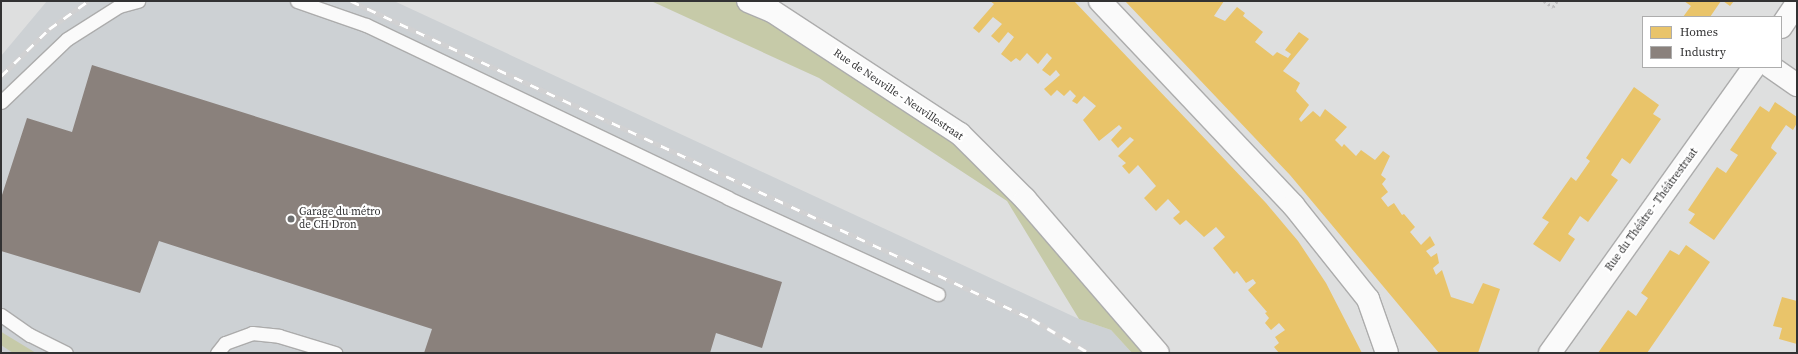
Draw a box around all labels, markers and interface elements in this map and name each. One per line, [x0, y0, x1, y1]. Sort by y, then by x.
legend [1642, 16, 1782, 68]
text: Homes [1680, 24, 1718, 40]
text: Industry [1680, 44, 1726, 60]
street label: Rue de Neuville - Neuvillestraat [831, 47, 965, 143]
street label: Rue du Théâtre - Théâtrestraat [1603, 146, 1701, 274]
place label: Garage du métro de CH Dron [299, 206, 381, 232]
marker: Garage du métro de CH Dron [286, 214, 296, 224]

